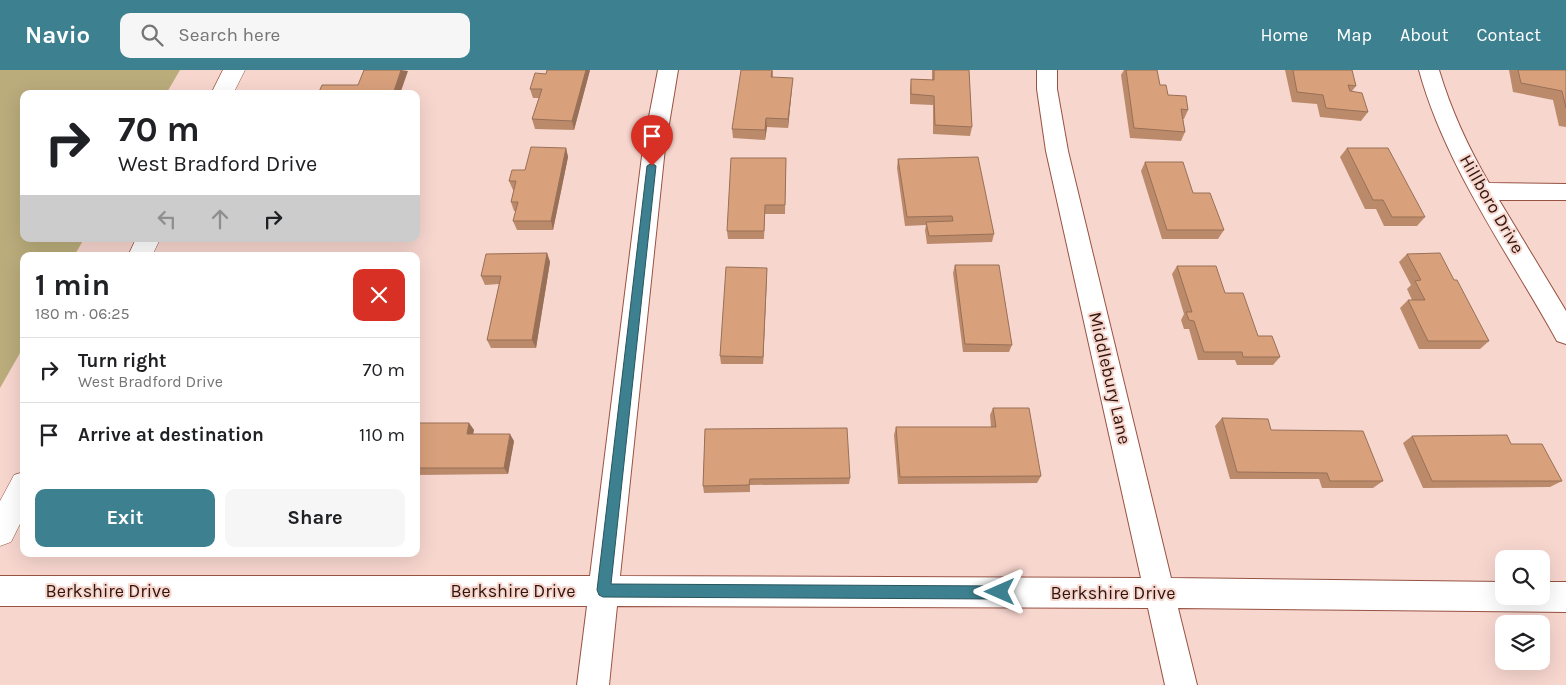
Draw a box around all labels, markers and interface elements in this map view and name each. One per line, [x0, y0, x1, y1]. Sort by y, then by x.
search box [120, 13, 470, 58]
text: Navio [25, 21, 90, 49]
icon: search [138, 21, 166, 49]
text: Search here [178, 24, 280, 46]
text: Home [1260, 24, 1308, 46]
text: Map [1336, 24, 1372, 46]
text: About [1400, 24, 1449, 46]
text: Contact [1477, 24, 1541, 46]
text: 70 m [118, 109, 200, 150]
icon: right [35, 110, 100, 175]
pin [631, 115, 673, 166]
icon: arrive [638, 122, 666, 150]
text: West Bradford Drive [118, 151, 317, 177]
street label: Hillboro Drive [1455, 151, 1529, 257]
icon: left [153, 205, 181, 233]
icon: ahead [206, 205, 234, 233]
icon: right [259, 205, 287, 233]
text: 1 min [35, 267, 110, 303]
button: close [353, 269, 405, 321]
text: 180 m · 06:25 [35, 304, 130, 323]
street label: Middlebury Lane [1084, 310, 1136, 446]
text: Turn right [78, 350, 167, 372]
icon: right [35, 356, 63, 384]
text: 70 m [363, 359, 405, 381]
text: West Bradford Drive [78, 372, 223, 391]
icon: arrive [35, 421, 63, 449]
text: Arrive at destination [78, 424, 264, 446]
text: 110 m [359, 424, 405, 446]
button: Exit [35, 489, 215, 547]
button: Share [225, 489, 405, 547]
map controls [1495, 550, 1550, 670]
button: search [1495, 550, 1550, 605]
position arrow [973, 565, 1025, 617]
street label: Berkshire Drive [46, 580, 170, 602]
street label: Berkshire Drive [451, 580, 575, 602]
street label: Berkshire Drive [1051, 582, 1175, 604]
button: layers [1495, 615, 1550, 670]

